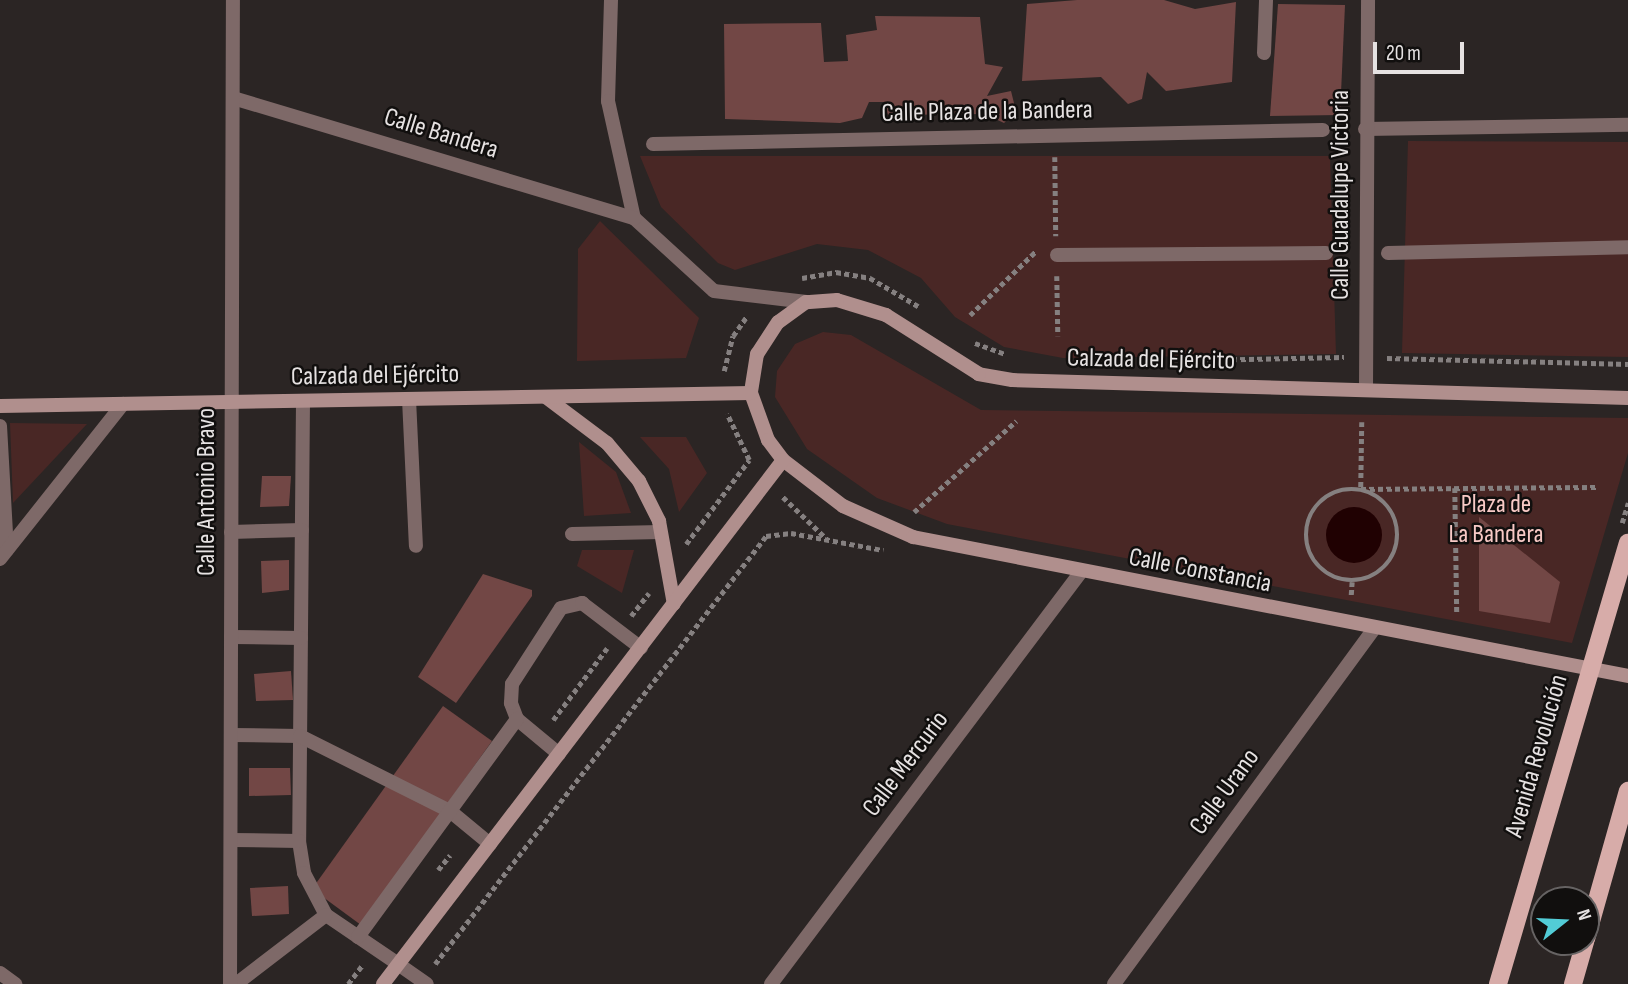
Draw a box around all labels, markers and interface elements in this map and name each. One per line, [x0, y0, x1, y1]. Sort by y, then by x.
scale bar [1376, 28, 1467, 72]
text: 20 m [1386, 41, 1421, 66]
street label: Calle Guadalupe Victoria [1325, 90, 1357, 300]
street label: Calle Plaza de la Bandera [881, 95, 1093, 129]
street label: Calle Bandera [380, 102, 502, 166]
street label: Calzada del Ejército [1067, 343, 1235, 377]
street label: Calzada del Ejército [291, 359, 459, 393]
street label: Calle Antonio Bravo [191, 408, 223, 576]
park label: Plaza de La Bandera [1449, 489, 1543, 550]
street label: Calle Constancia [1126, 542, 1274, 600]
street label: Avenida Revolución [1499, 671, 1575, 841]
street label: Calle Mercurio [856, 705, 956, 823]
street label: Calle Urano [1183, 743, 1267, 841]
north arrow [1530, 886, 1600, 956]
text: N [1571, 907, 1596, 923]

